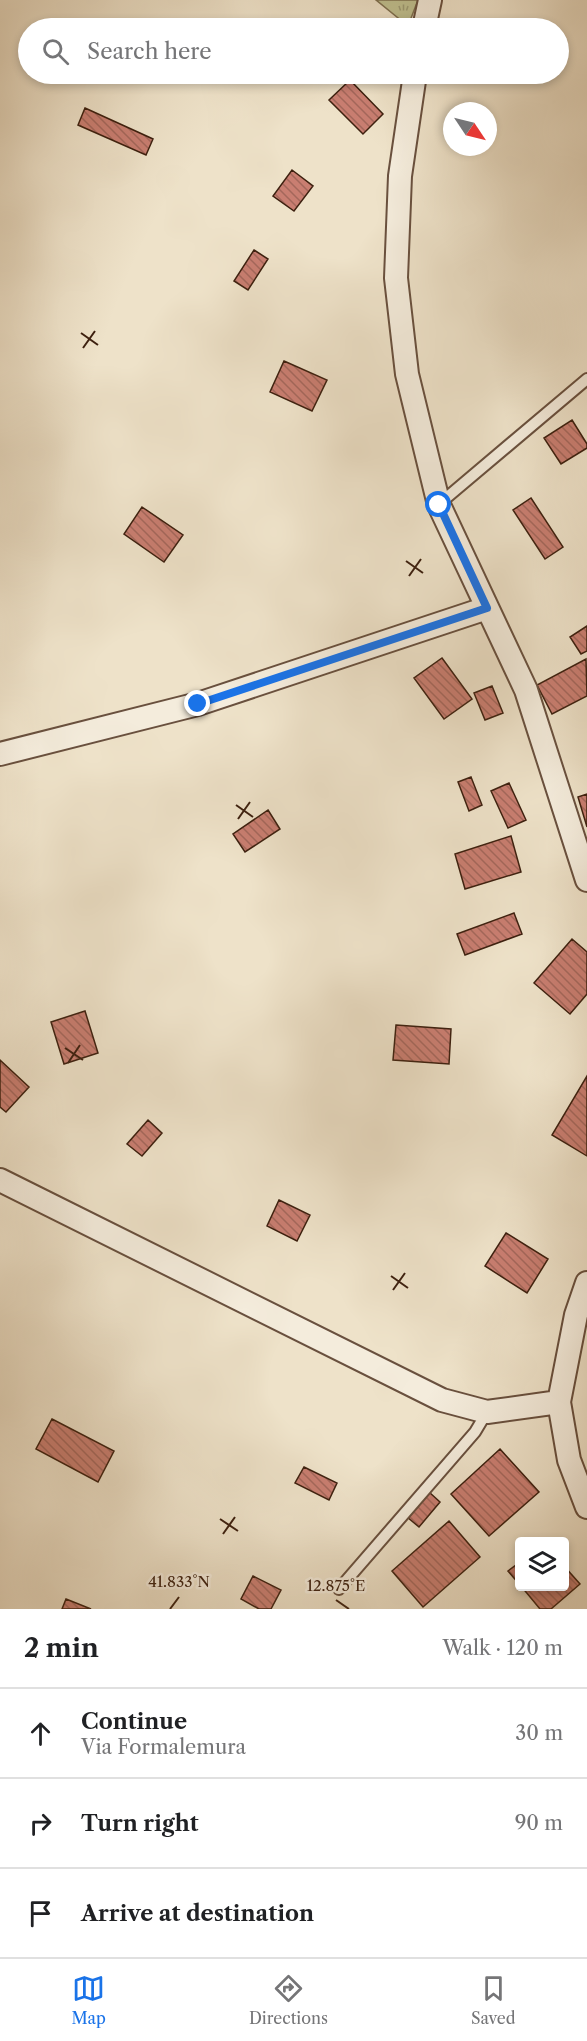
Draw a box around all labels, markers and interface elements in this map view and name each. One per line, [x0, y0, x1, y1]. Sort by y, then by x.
search box [18, 18, 569, 84]
icon: search [39, 35, 72, 68]
text: Search here [87, 38, 212, 65]
north arrow [443, 102, 497, 156]
route start [425, 491, 451, 517]
route end [184, 690, 210, 716]
map controls [515, 1537, 569, 1591]
button: layers [515, 1537, 569, 1591]
text: 41.833°N [148, 1572, 210, 1591]
text: 12.875°E [307, 1576, 365, 1595]
text: 2 min [24, 1632, 99, 1664]
text: Walk · 120 m [442, 1636, 563, 1660]
text: Continue [81, 1708, 187, 1735]
icon: ahead [24, 1717, 57, 1750]
text: 30 m [515, 1721, 563, 1745]
text: Via Formalemura [81, 1735, 246, 1759]
icon: right [24, 1807, 57, 1840]
text: Turn right [81, 1810, 199, 1837]
text: 90 m [515, 1811, 563, 1835]
icon: arrive [24, 1897, 57, 1930]
text: Arrive at destination [81, 1900, 314, 1927]
tab: Map [72, 1972, 106, 2028]
tab: Directions [249, 1972, 328, 2028]
tab: Saved [471, 1972, 515, 2028]

